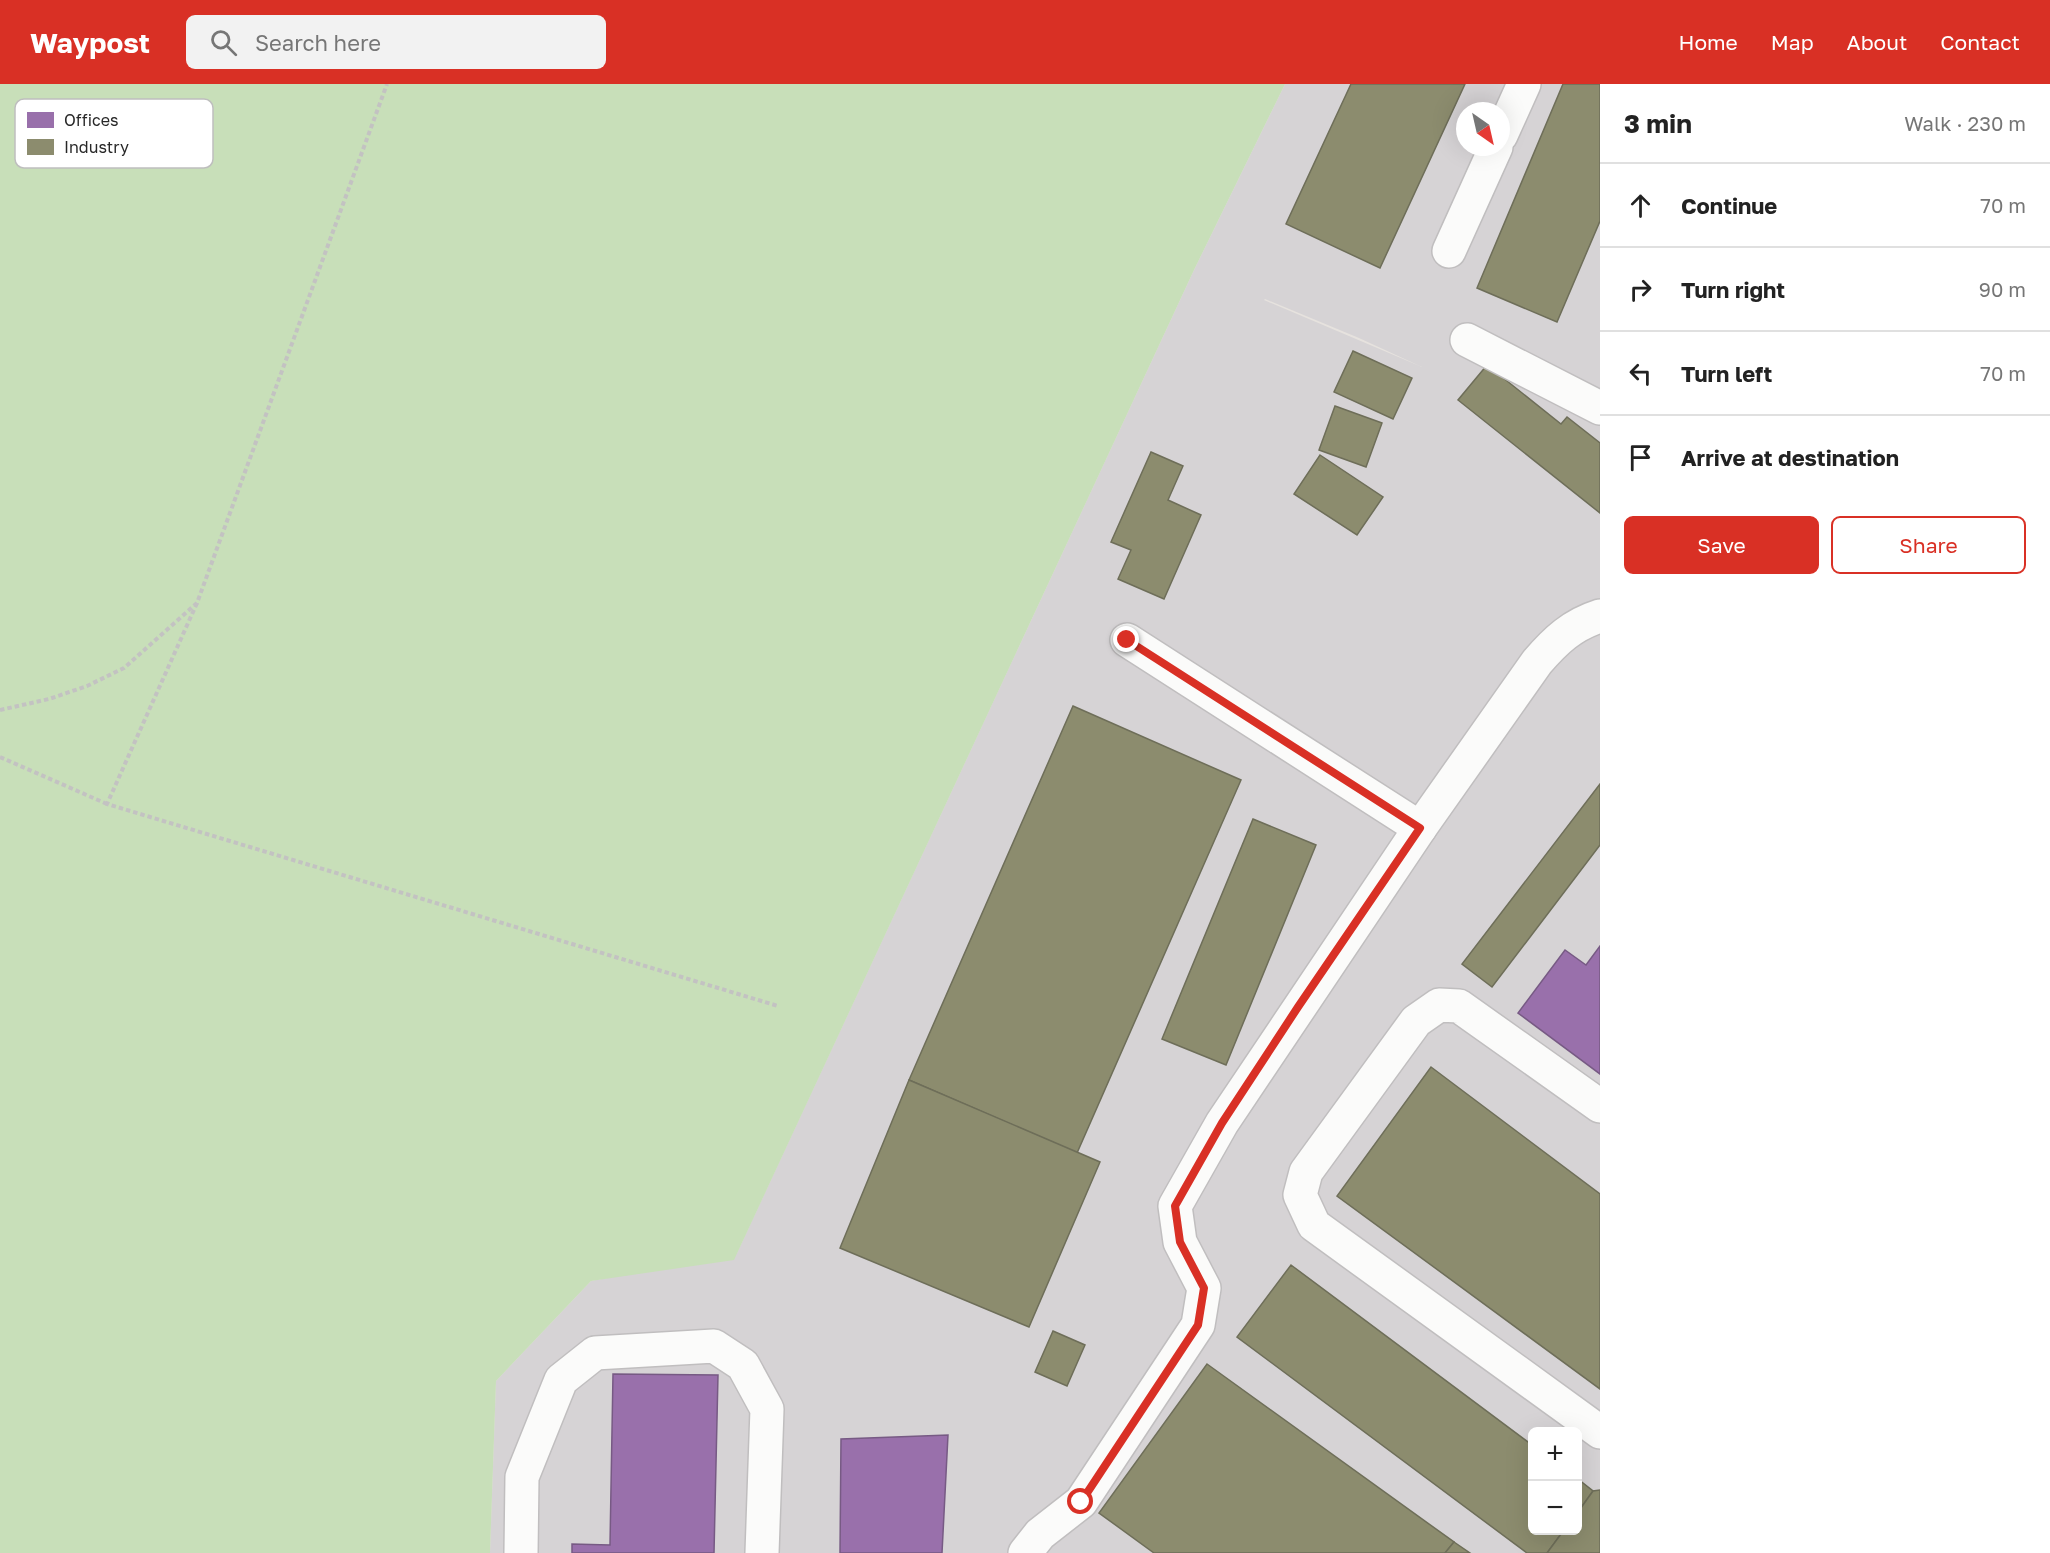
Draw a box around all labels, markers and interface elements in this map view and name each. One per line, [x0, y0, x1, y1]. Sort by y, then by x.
search box [186, 15, 606, 69]
text: Waypost [30, 26, 150, 59]
icon: search [207, 26, 240, 59]
text: Search here [255, 29, 381, 56]
text: Home [1678, 29, 1738, 55]
text: Map [1771, 29, 1814, 55]
text: About [1847, 29, 1907, 55]
text: Contact [1940, 29, 2020, 55]
legend [15, 99, 213, 168]
north arrow [1456, 102, 1510, 156]
text: 3 min [1624, 108, 1692, 139]
text: Offices [64, 110, 118, 130]
text: Walk · 230 m [1904, 111, 2026, 135]
text: Industry [64, 137, 129, 157]
icon: ahead [1624, 189, 1657, 222]
text: Continue [1681, 192, 1777, 219]
text: 70 m [1980, 193, 2026, 217]
icon: right [1624, 273, 1657, 306]
text: Turn right [1681, 276, 1785, 303]
text: 90 m [1979, 277, 2026, 301]
icon: left [1624, 357, 1657, 390]
text: Turn left [1681, 360, 1772, 387]
text: 70 m [1980, 361, 2026, 385]
icon: arrive [1624, 441, 1657, 474]
text: Arrive at destination [1681, 444, 1899, 471]
button: Save [1624, 516, 1819, 574]
button: Share [1831, 516, 2026, 574]
route end [1113, 626, 1139, 652]
map controls [1528, 1427, 1582, 1535]
button: + [1528, 1427, 1582, 1481]
button: − [1528, 1481, 1582, 1535]
route start [1067, 1488, 1093, 1514]

